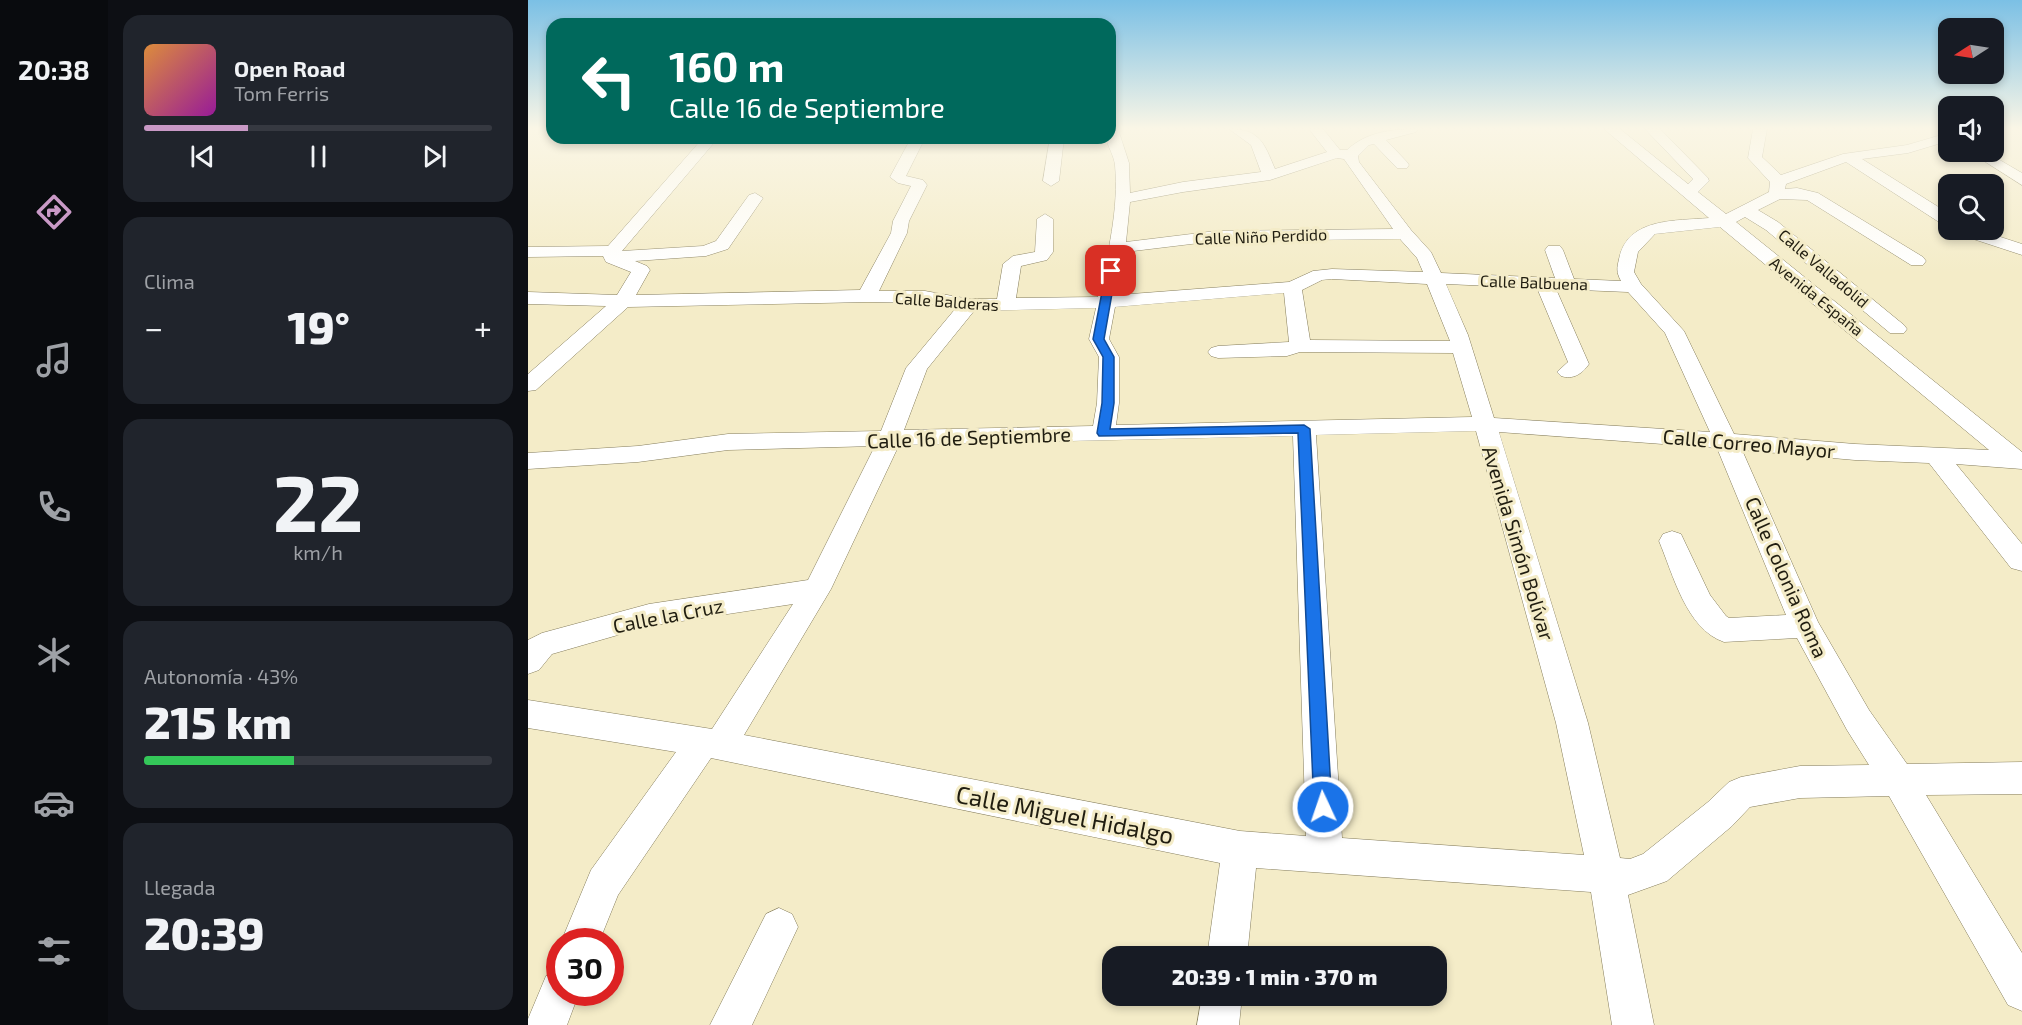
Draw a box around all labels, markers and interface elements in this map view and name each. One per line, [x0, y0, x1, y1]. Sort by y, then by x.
north arrow [1938, 18, 2004, 84]
map controls [1938, 18, 2004, 240]
text: 160 m [669, 40, 785, 90]
icon: left [570, 42, 648, 120]
text: 20:38 [18, 53, 90, 85]
text: Open Road [234, 55, 346, 81]
text: Tom Ferris [234, 81, 329, 105]
text: Calle 16 de Septiembre [669, 91, 945, 123]
button: sound [1938, 96, 2004, 162]
icon: previous [186, 140, 219, 173]
icon: pause [302, 140, 335, 173]
icon: next [418, 140, 451, 173]
button: search [1938, 174, 2004, 240]
icon: directions [33, 191, 75, 233]
street label: Calle Niño Perdido [1195, 224, 1327, 248]
street label: Calle Valladolid [1775, 225, 1873, 311]
pin [1085, 245, 1136, 296]
street label: Avenida España [1766, 253, 1868, 339]
icon: arrive [1094, 254, 1127, 287]
text: Clima [144, 269, 195, 293]
street label: Calle Balbuena [1480, 271, 1588, 293]
street label: Calle Balderas [894, 288, 1000, 314]
text: 19° [287, 299, 350, 353]
text: − [144, 307, 163, 347]
text: + [474, 307, 492, 347]
icon: music [33, 339, 75, 381]
street label: Calle 16 de Septiembre [867, 421, 1071, 453]
street label: Calle Correo Mayor [1662, 424, 1836, 462]
street label: Avenida Simón Bolívar [1478, 443, 1560, 643]
text: 22 [273, 454, 363, 548]
icon: phone [33, 486, 75, 528]
street label: Calle Colonia Roma [1741, 493, 1833, 661]
text: km/h [293, 540, 343, 564]
street label: Calle la Cruz [611, 593, 725, 637]
icon: climate [33, 634, 75, 676]
text: Autonomía · 43% [144, 664, 298, 688]
text: 215 km [144, 694, 292, 748]
position arrow [1291, 775, 1355, 839]
street label: Calle Miguel Hidalgo [954, 779, 1176, 849]
icon: car [33, 782, 75, 824]
text: Llegada [144, 875, 215, 899]
text: 20:39 [144, 905, 265, 959]
speed limit sign: 30 [546, 928, 624, 1006]
icon: filters [33, 930, 75, 972]
text: 20:39 · 1 min · 370 m [1172, 963, 1377, 989]

